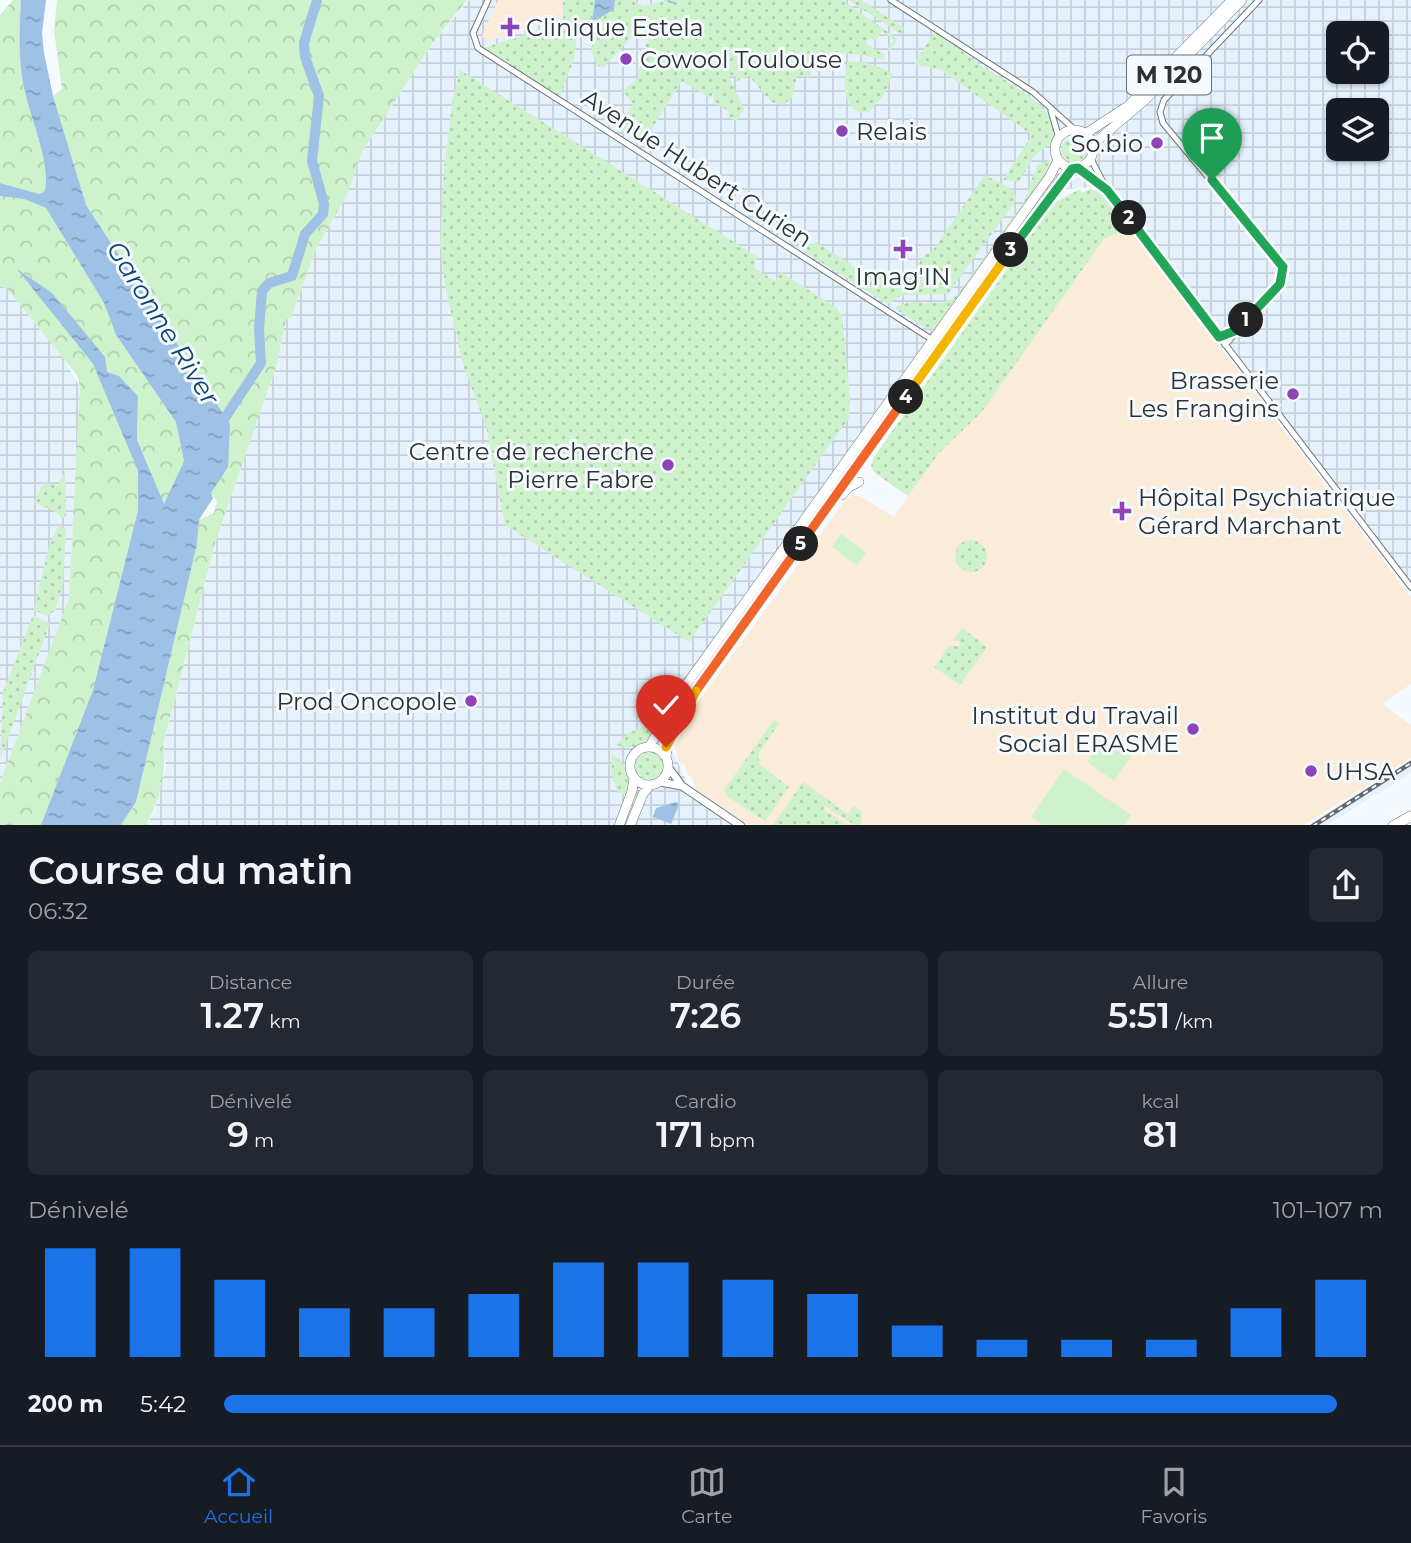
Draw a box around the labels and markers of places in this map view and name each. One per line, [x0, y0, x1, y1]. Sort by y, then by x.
place label: Clinique Estela [526, 13, 704, 42]
marker: Clinique Estela [500, 17, 520, 37]
place label: Cowool Toulouse [640, 45, 842, 74]
marker: Cowool Toulouse [618, 51, 634, 67]
pin [1182, 108, 1242, 180]
place label: Relais [856, 117, 927, 146]
marker: Relais [834, 123, 850, 139]
place label: So.bio [1071, 129, 1143, 158]
marker: So.bio [1149, 135, 1165, 151]
pin: 2 [1112, 200, 1146, 235]
pin: 3 [993, 232, 1028, 268]
marker: Imag'IN [893, 239, 913, 259]
place label: Imag'IN [856, 262, 950, 291]
pin: 1 [1228, 302, 1264, 338]
place label: Brasserie Les Frangins [1128, 366, 1279, 423]
pin: 4 [888, 380, 923, 414]
marker: Brasserie Les Frangins [1285, 386, 1301, 402]
place label: Centre de recherche Pierre Fabre [409, 437, 654, 494]
marker: Centre de recherche Pierre Fabre [660, 457, 676, 473]
place label: Hôpital Psychiatrique Gérard Marchant [1138, 483, 1396, 540]
marker: Hôpital Psychiatrique Gérard Marchant [1112, 501, 1132, 521]
pin: 5 [784, 526, 818, 562]
pin [636, 675, 696, 747]
place label: Prod Oncopole [276, 687, 457, 716]
marker: Prod Oncopole [463, 693, 479, 709]
place label: Institut du Travail Social ERASME [972, 701, 1179, 758]
marker: Institut du Travail Social ERASME [1185, 721, 1201, 737]
place label: UHSA [1325, 757, 1396, 786]
marker: UHSA [1303, 763, 1319, 779]

